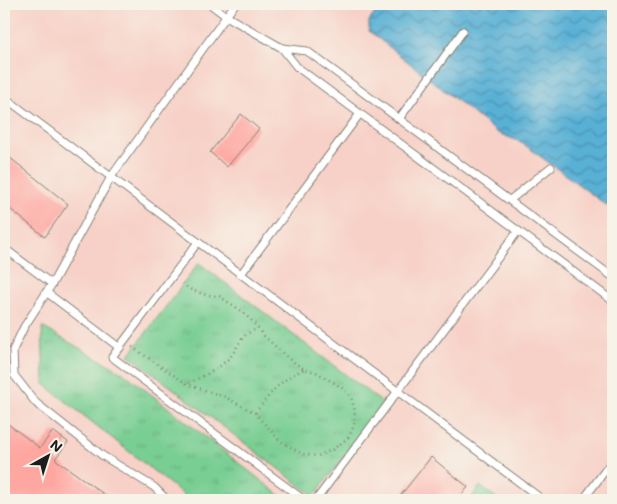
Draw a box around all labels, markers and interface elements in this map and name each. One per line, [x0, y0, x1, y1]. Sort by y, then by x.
north arrow [22, 432, 72, 482]
text: N [46, 435, 67, 456]

